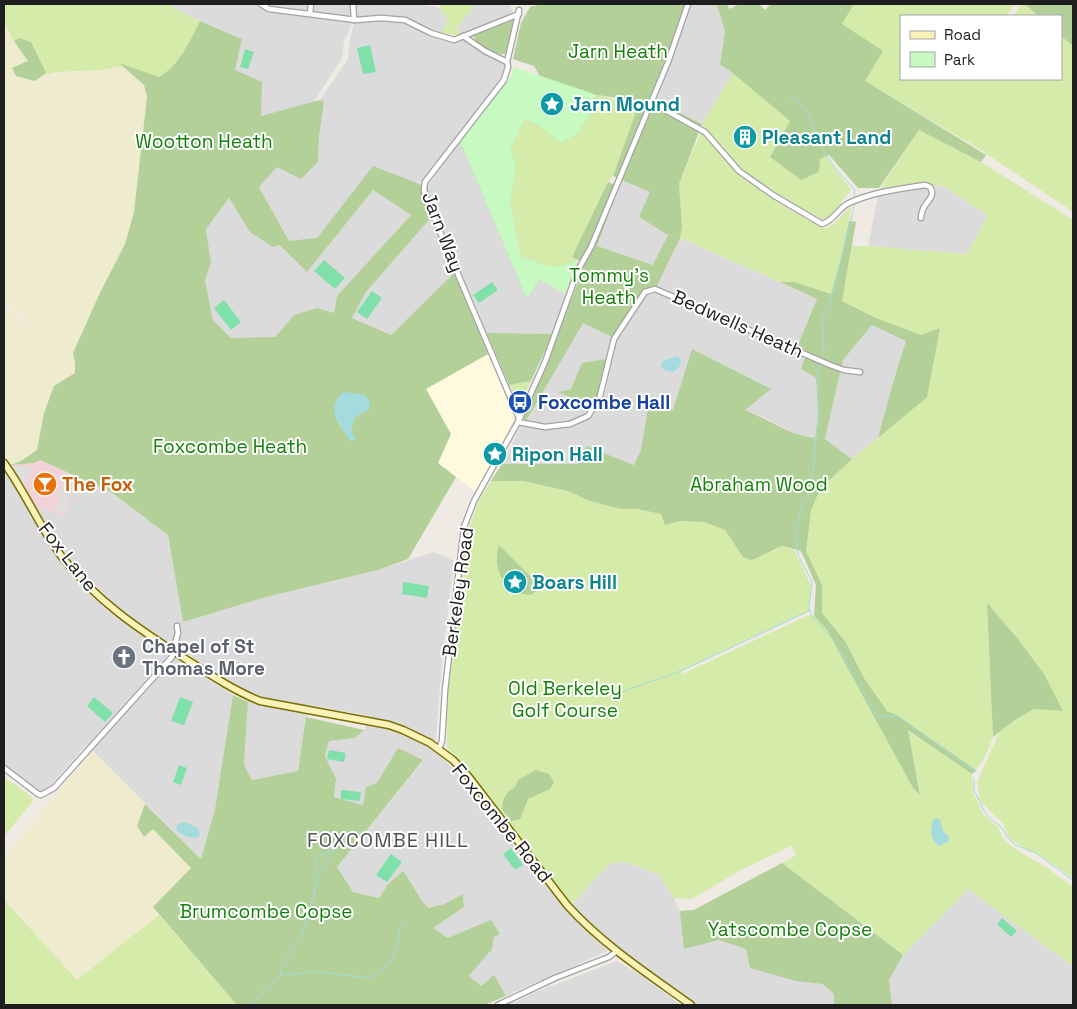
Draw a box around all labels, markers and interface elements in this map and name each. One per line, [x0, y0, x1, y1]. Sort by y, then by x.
legend [900, 15, 1062, 80]
text: Road [944, 25, 981, 44]
park label: Jarn Heath [568, 39, 668, 64]
text: Park [944, 50, 975, 69]
place icon: Jarn Mound [539, 91, 565, 117]
place label: Jarn Mound [570, 92, 680, 117]
building icon: Pleasant Land [732, 124, 758, 150]
place label: Pleasant Land [762, 125, 891, 150]
park label: Wootton Heath [135, 129, 273, 154]
street label: Jarn Way [416, 188, 470, 276]
park label: Tommy's Heath [569, 263, 649, 310]
street label: Bedwells Heath [669, 284, 807, 364]
bus stop icon: Foxcombe Hall [507, 389, 533, 415]
place label: Foxcombe Hall [538, 390, 670, 415]
park label: Foxcombe Heath [153, 434, 307, 459]
place icon: Ripon Hall [482, 441, 508, 467]
place label: Ripon Hall [512, 442, 603, 467]
bar icon: The Fox [32, 471, 58, 497]
place label: The Fox [62, 472, 133, 497]
park label: Abraham Wood [690, 472, 828, 497]
street label: Fox Lane [33, 517, 103, 597]
street label: Berkeley Road [437, 525, 479, 659]
place icon: Boars Hill [502, 569, 528, 595]
place label: Boars Hill [532, 570, 617, 595]
place label: Chapel of St Thomas More [142, 634, 265, 681]
church icon: Chapel of St Thomas More [111, 644, 137, 670]
park label: Old Berkeley Golf Course [508, 676, 622, 723]
street label: Foxcombe Road [446, 758, 558, 888]
district label: FOXCOMBE HILL [307, 827, 469, 853]
park label: Brumcombe Copse [180, 899, 352, 924]
park label: Yatscombe Copse [708, 917, 872, 942]

